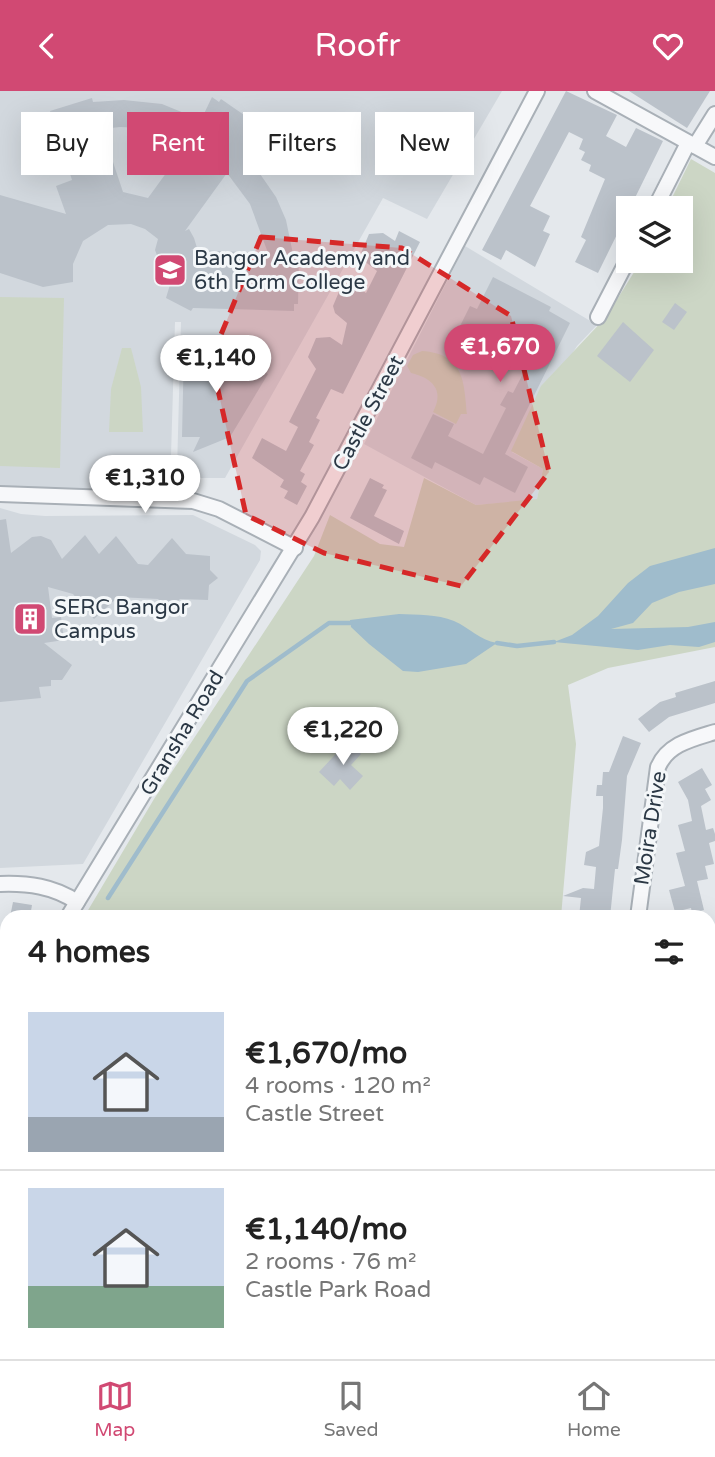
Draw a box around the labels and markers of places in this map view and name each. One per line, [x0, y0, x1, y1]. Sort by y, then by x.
place label: Bangor Academy and 6th Form College [194, 246, 410, 295]
school or university icon: Bangor Academy and 6th Form College [151, 251, 189, 289]
pin: €1,670 [443, 324, 557, 384]
pin: €1,140 [159, 335, 273, 395]
pin: €1,310 [88, 455, 202, 515]
place label: SERC Bangor Campus [54, 595, 189, 644]
building icon: SERC Bangor Campus [11, 600, 49, 638]
pin: €1,220 [286, 707, 400, 767]

